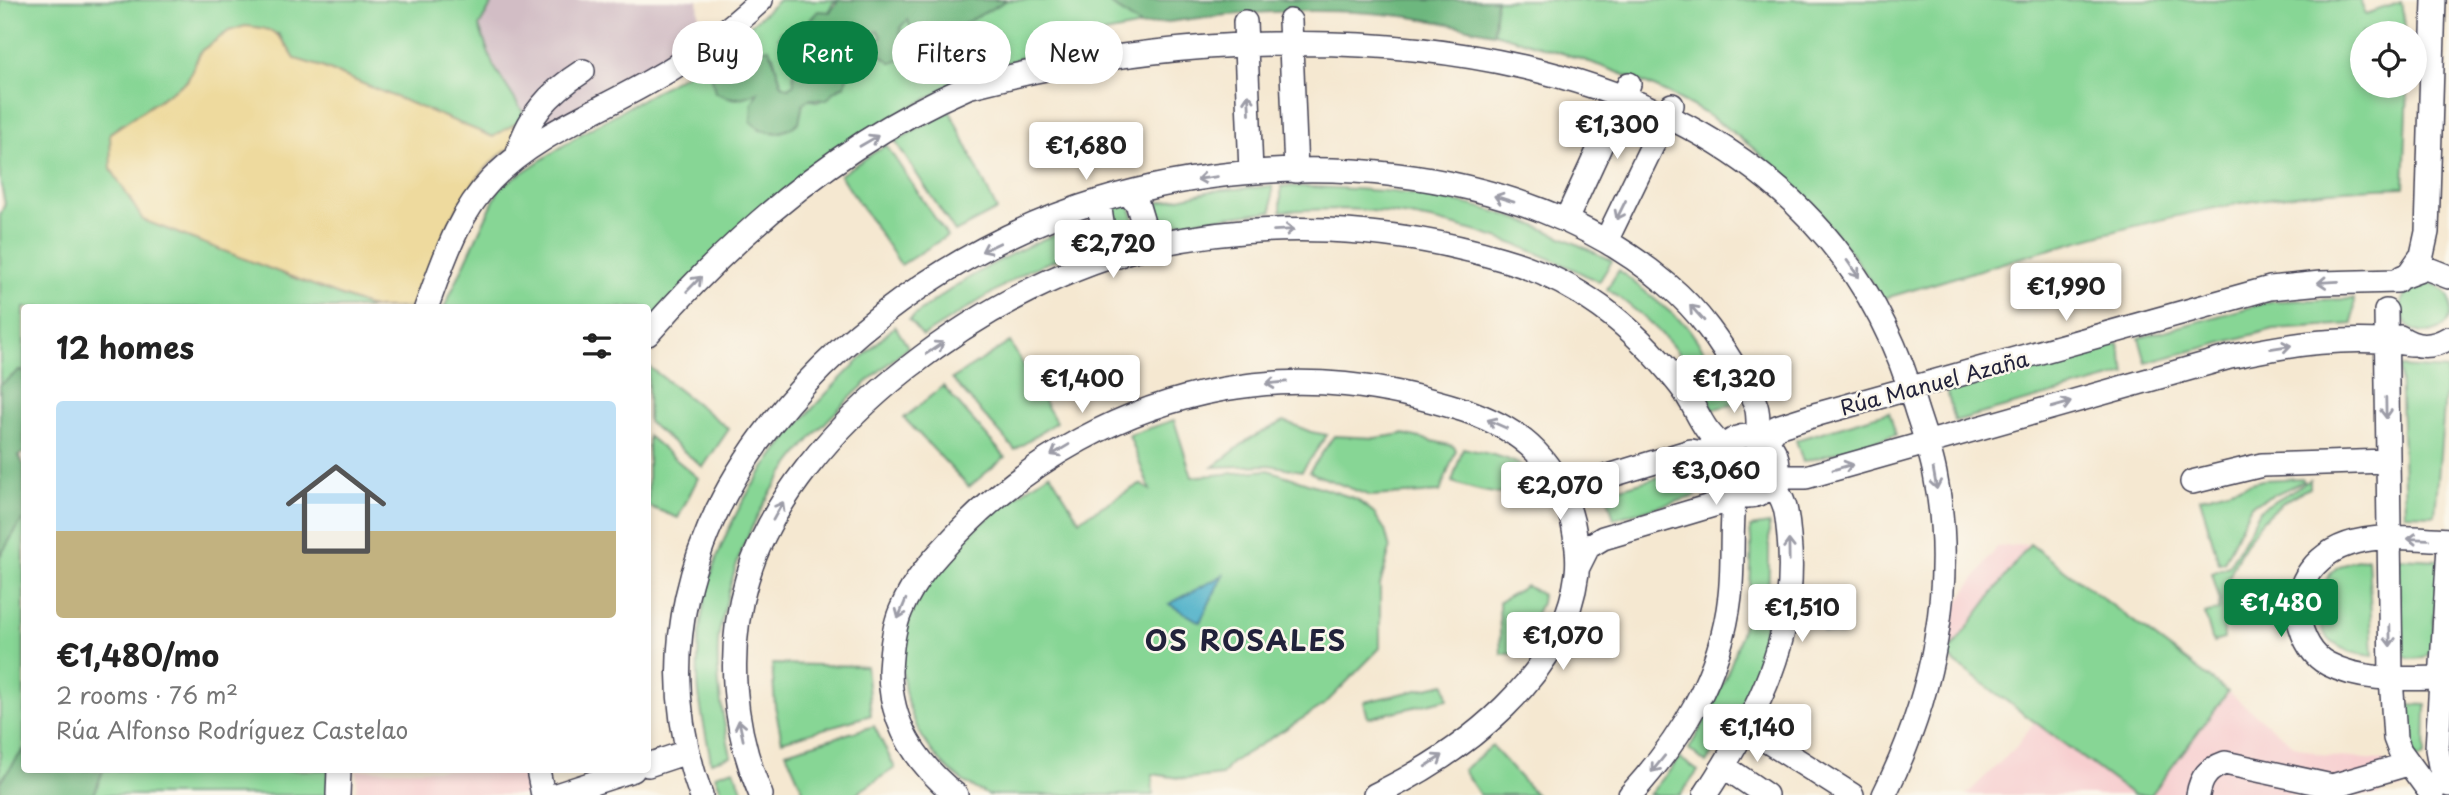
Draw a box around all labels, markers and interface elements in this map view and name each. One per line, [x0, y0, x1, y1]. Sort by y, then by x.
chip: Buy [672, 21, 763, 84]
chip: Rent [777, 21, 878, 84]
chip: Filters [892, 21, 1011, 84]
chip: New [1025, 21, 1123, 84]
map controls [2350, 21, 2427, 98]
button: locate [2350, 21, 2427, 98]
one-way arrow [1243, 93, 1256, 116]
pin: €1,300 [1560, 102, 1674, 161]
text: €1,300 [1575, 106, 1659, 141]
pin: €1,680 [1029, 122, 1143, 182]
text: €1,680 [1045, 127, 1127, 162]
one-way arrow [859, 133, 879, 147]
one-way arrow [1196, 172, 1219, 185]
one-way arrow [1494, 191, 1516, 204]
one-way arrow [1614, 199, 1627, 220]
pin: €2,720 [1056, 220, 1170, 280]
one-way arrow [1272, 223, 1295, 236]
text: €2,720 [1071, 225, 1155, 260]
one-way arrow [981, 240, 1002, 254]
one-way arrow [1846, 259, 1860, 278]
pin: €1,990 [2009, 264, 2123, 323]
text: €1,990 [2026, 268, 2106, 303]
one-way arrow [685, 276, 702, 293]
one-way arrow [2317, 276, 2340, 289]
one-way arrow [1689, 304, 1705, 322]
text: 12 homes [56, 324, 194, 369]
icon: filters [578, 327, 616, 365]
one-way arrow [2269, 340, 2292, 353]
one-way arrow [924, 341, 944, 355]
street label: Rúa Manuel Azaña [1836, 341, 2032, 423]
pin: €1,400 [1025, 356, 1139, 415]
pin: €1,320 [1677, 356, 1791, 415]
text: €1,400 [1040, 360, 1124, 395]
text: €1,320 [1693, 360, 1775, 395]
one-way arrow [1265, 376, 1287, 389]
one-way arrow [2050, 397, 2072, 410]
one-way arrow [2379, 397, 2392, 420]
one-way arrow [1487, 417, 1508, 430]
one-way arrow [1051, 444, 1071, 458]
icon: home [273, 446, 399, 572]
pin: €3,060 [1659, 448, 1773, 507]
text: €3,060 [1672, 452, 1760, 487]
one-way arrow [1831, 459, 1853, 472]
pin: €2,070 [1503, 462, 1617, 522]
text: €2,070 [1517, 467, 1603, 502]
one-way arrow [1929, 467, 1942, 490]
one-way arrow [772, 501, 785, 522]
one-way arrow [2407, 532, 2430, 545]
one-way arrow [1783, 539, 1796, 562]
pin: €1,480 [2224, 580, 2338, 639]
pin: €1,510 [1745, 584, 1859, 644]
text: €1,480 [2240, 584, 2322, 619]
text: €1,510 [1764, 589, 1840, 624]
one-way arrow [895, 598, 908, 619]
pin: €1,070 [1506, 612, 1620, 672]
text: €1,070 [1523, 617, 1603, 652]
district label: OS ROSALES [1145, 618, 1347, 661]
one-way arrow [2383, 624, 2397, 647]
text: €1,480/mo [56, 632, 219, 677]
text: 2 rooms · 76 m² [56, 677, 238, 712]
pin: €1,140 [1700, 704, 1814, 764]
text: €1,140 [1719, 709, 1795, 744]
text: Rúa Alfonso Rodríguez Castelao [56, 712, 408, 747]
one-way arrow [733, 719, 747, 742]
one-way arrow [1423, 754, 1443, 768]
one-way arrow [1650, 754, 1665, 772]

